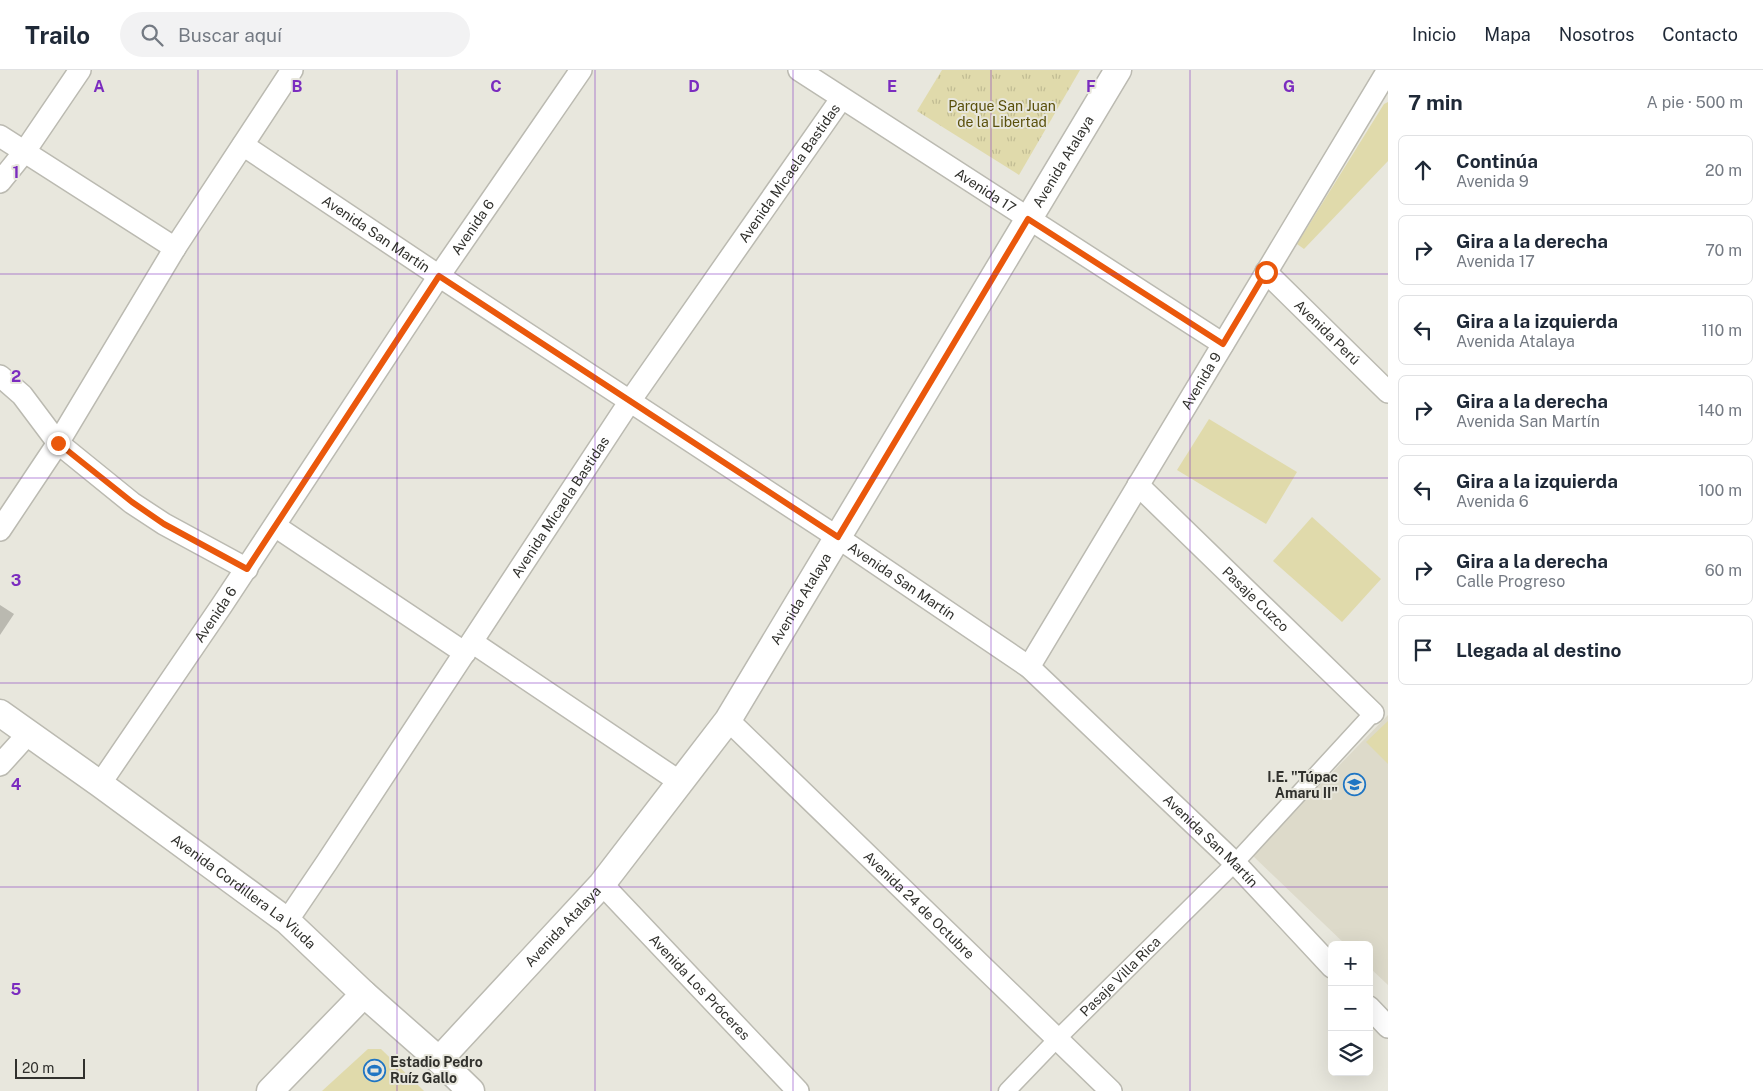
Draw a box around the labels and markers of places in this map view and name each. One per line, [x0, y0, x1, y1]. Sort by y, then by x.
place label: I.E. "Túpac Amaru II" [1267, 769, 1338, 801]
school or university icon: I.E. "Túpac Amaru II" [1342, 773, 1366, 797]
place label: Estadio Pedro Ruíz Gallo [390, 1054, 483, 1086]
sports icon: Estadio Pedro Ruíz Gallo [362, 1058, 386, 1082]

